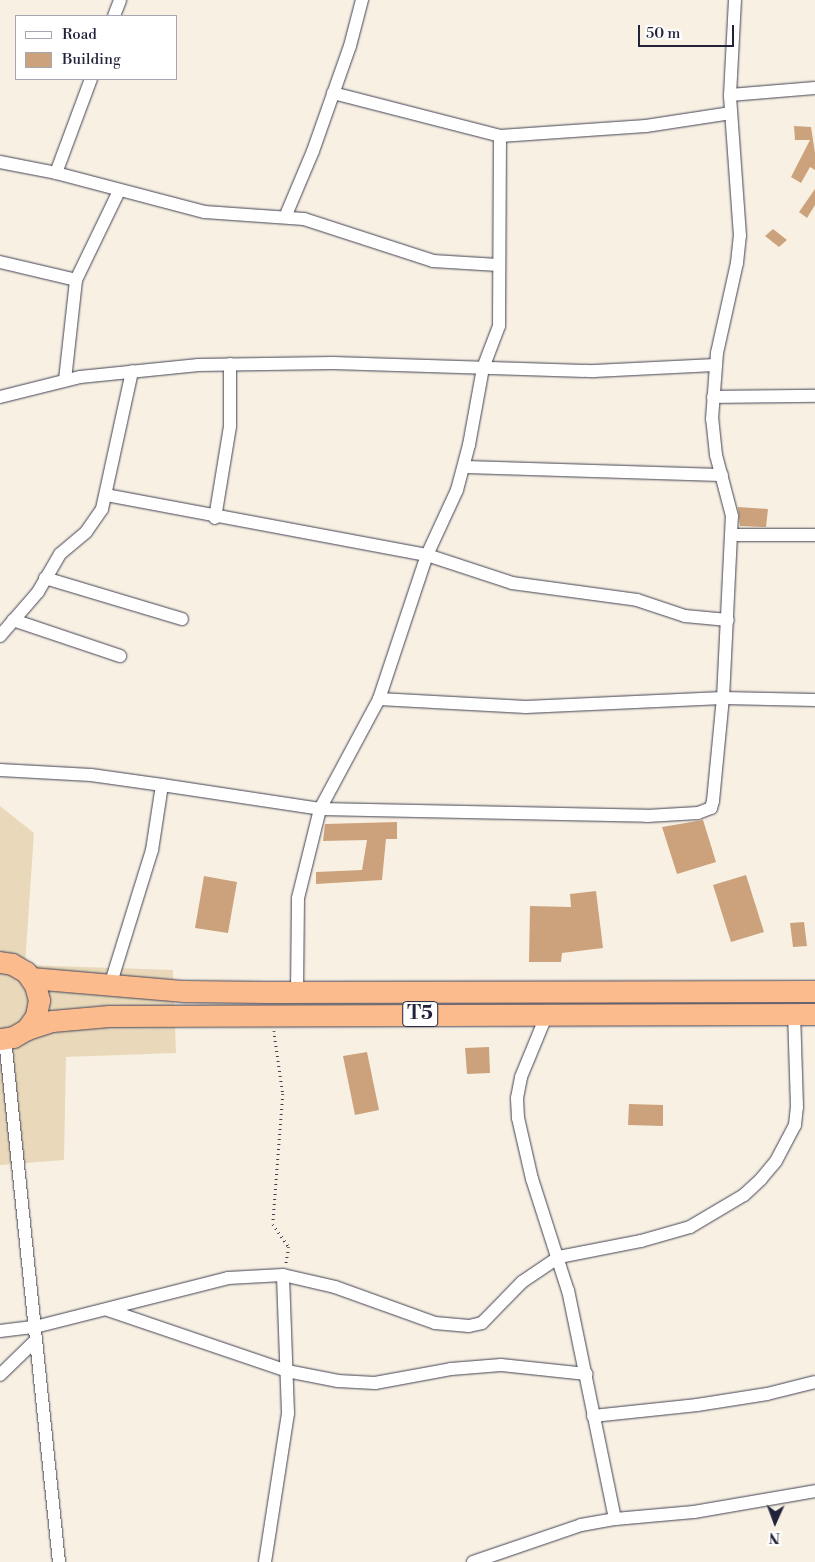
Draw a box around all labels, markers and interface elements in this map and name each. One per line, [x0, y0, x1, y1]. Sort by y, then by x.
legend [15, 15, 178, 80]
scale bar [640, 15, 736, 47]
text: 50 m [646, 24, 680, 43]
text: Road [62, 25, 97, 44]
text: Building [62, 50, 121, 69]
road number: T5 [401, 998, 439, 1030]
north arrow [750, 1497, 800, 1547]
text: N [769, 1528, 780, 1546]

